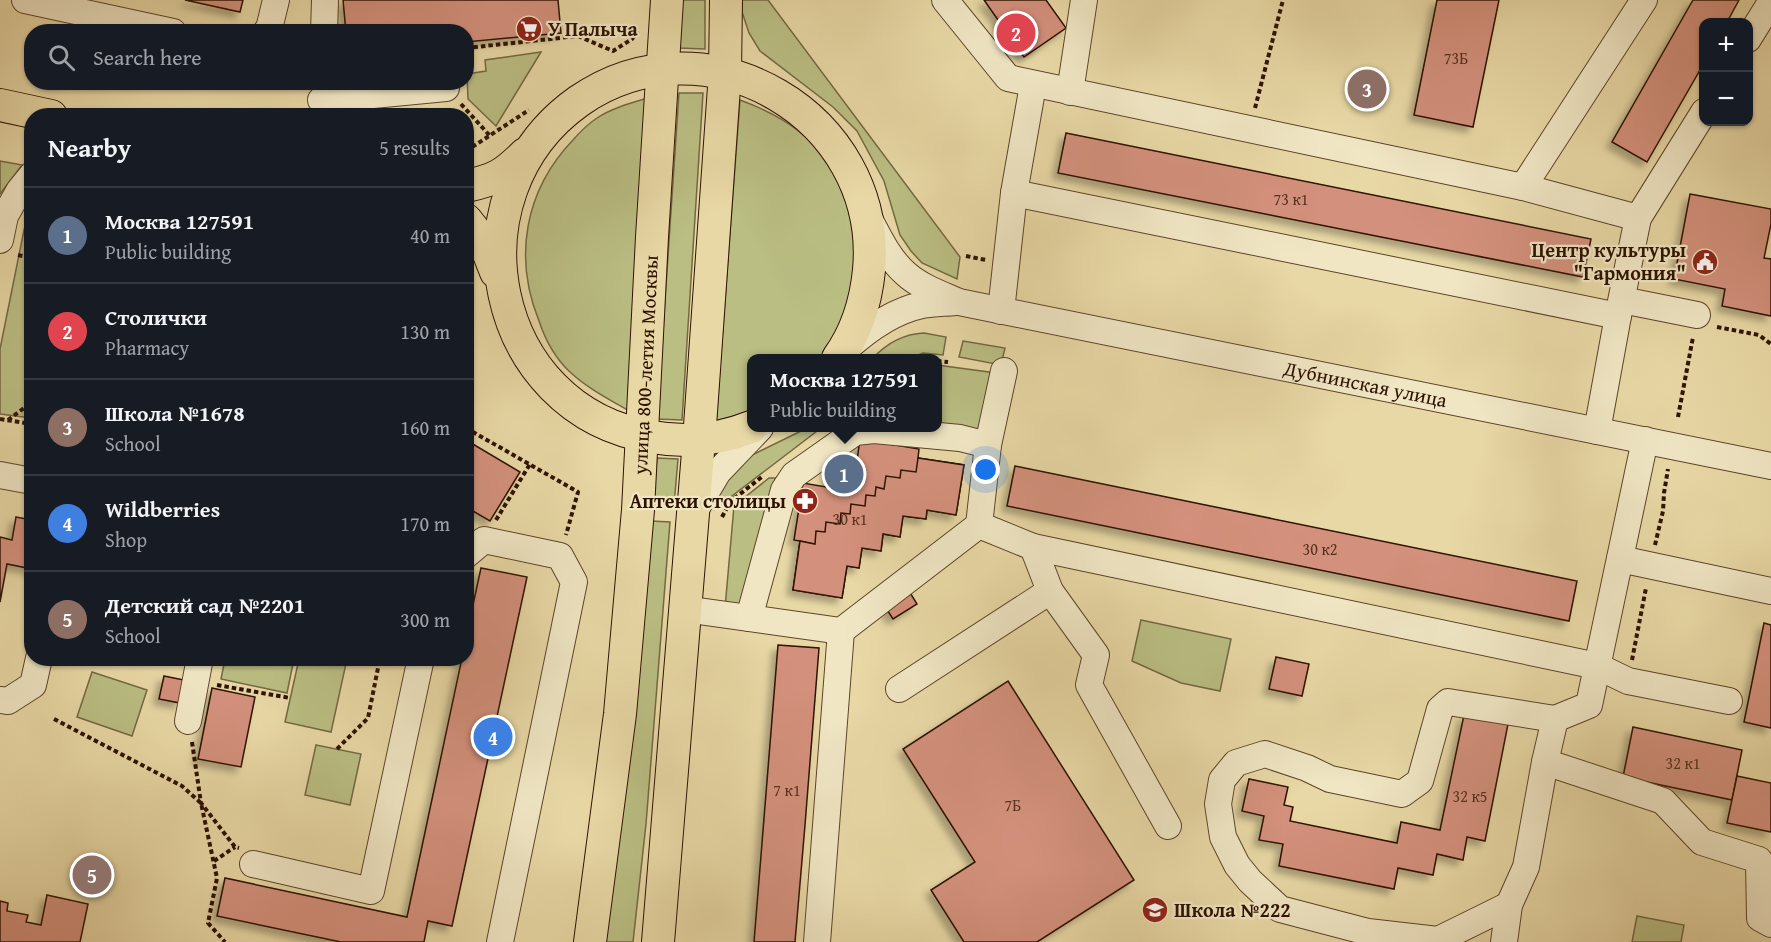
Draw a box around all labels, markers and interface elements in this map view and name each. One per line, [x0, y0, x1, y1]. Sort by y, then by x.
pin: 2 [996, 10, 1036, 56]
supermarket icon: У Палыча [514, 14, 544, 44]
place label: У Палыча [548, 14, 639, 43]
map controls [1699, 18, 1753, 126]
button: + [1699, 18, 1753, 72]
search box [24, 24, 474, 90]
icon: search [45, 41, 78, 74]
text: Search here [93, 41, 202, 73]
house number: 73Б [1444, 46, 1468, 70]
pin: 3 [1348, 66, 1386, 112]
button: − [1699, 72, 1753, 126]
text: Nearby [48, 128, 131, 167]
text: 5 results [379, 133, 450, 162]
house number: 73 к1 [1273, 187, 1309, 211]
text: Москва 127591 [105, 205, 254, 237]
text: 1 [62, 221, 73, 250]
text: 40 m [410, 221, 450, 250]
place label: Центр культуры "Гармония" [1532, 235, 1687, 287]
text: Public building [105, 237, 231, 266]
public building icon: Центр культуры "Гармония" [1690, 247, 1720, 277]
street label: улица 800-летия Москвы [625, 254, 665, 476]
text: Столички [105, 301, 207, 333]
text: 2 [62, 317, 73, 346]
text: 130 m [400, 317, 450, 346]
text: Pharmacy [105, 333, 189, 362]
street label: Дубнинская улица [1280, 353, 1450, 414]
popup [747, 354, 942, 432]
text: Москва 127591 [770, 363, 919, 395]
text: Public building [770, 395, 896, 424]
text: Школа №1678 [105, 397, 245, 429]
text: 3 [62, 413, 73, 442]
text: 160 m [400, 413, 450, 442]
text: School [105, 429, 161, 458]
pin: 1 [824, 452, 864, 496]
your location [971, 455, 1000, 484]
place label: Аптеки столицы [629, 486, 787, 515]
pharmacy icon: Аптеки столицы [790, 486, 820, 516]
text: Wildberries [105, 493, 220, 525]
house number: 30 к1 [832, 507, 868, 531]
text: 4 [62, 509, 73, 538]
text: 170 m [400, 509, 450, 538]
text: Shop [105, 525, 147, 554]
house number: 30 к2 [1302, 537, 1338, 561]
text: Детский сад №2201 [105, 589, 305, 621]
text: 5 [62, 605, 73, 634]
text: 300 m [400, 605, 450, 634]
text: School [105, 621, 161, 650]
pin: 4 [474, 714, 512, 760]
house number: 32 к1 [1665, 751, 1701, 775]
house number: 7 к1 [773, 778, 801, 802]
house number: 32 к5 [1452, 784, 1488, 808]
house number: 7Б [1005, 793, 1021, 817]
pin: 5 [72, 852, 112, 898]
school or university icon: Школа №222 [1140, 895, 1170, 925]
place label: Школа №222 [1174, 895, 1291, 924]

